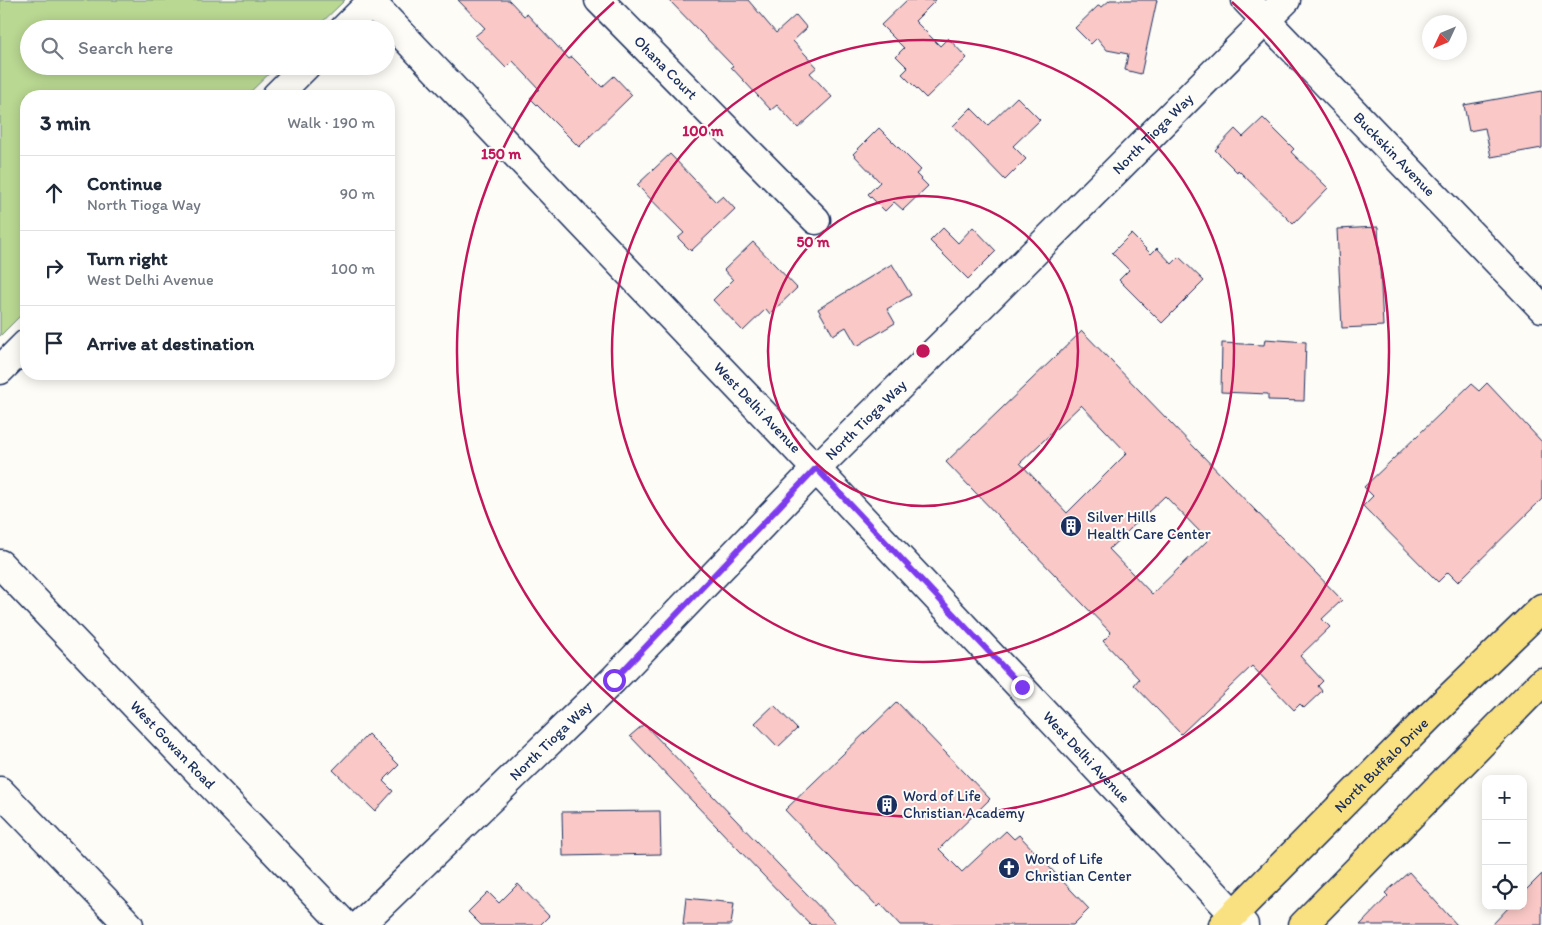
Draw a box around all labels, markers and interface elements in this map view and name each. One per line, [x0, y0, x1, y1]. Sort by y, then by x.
north arrow [1422, 15, 1467, 60]
search box [20, 20, 395, 75]
street label: Ohana Court [630, 32, 701, 104]
icon: search [38, 34, 66, 62]
text: Search here [78, 36, 173, 59]
street label: North Tioga Way [1109, 90, 1197, 178]
street label: Buckskin Avenue [1350, 108, 1439, 200]
text: 3 min [40, 110, 90, 135]
text: Walk · 190 m [287, 113, 375, 132]
text: 100 m [682, 122, 724, 140]
text: 150 m [481, 145, 521, 163]
text: Continue [87, 172, 162, 195]
icon: ahead [40, 179, 68, 207]
text: 90 m [340, 184, 375, 203]
text: North Tioga Way [87, 195, 201, 214]
text: 50 m [796, 233, 830, 251]
text: Turn right [87, 247, 168, 270]
icon: right [40, 254, 68, 282]
text: 100 m [331, 259, 375, 278]
text: West Delhi Avenue [87, 270, 214, 289]
icon: arrive [40, 329, 68, 357]
text: Arrive at destination [87, 332, 254, 355]
centre of rings [914, 342, 932, 360]
street label: West Delhi Avenue [710, 358, 805, 457]
street label: North Tioga Way [821, 376, 910, 464]
place label: Silver Hills Health Care Center [1087, 508, 1211, 543]
building icon: Silver Hills Health Care Center [1059, 514, 1083, 538]
route start [603, 669, 626, 692]
route end [1011, 676, 1034, 699]
street label: West Gowan Road [126, 697, 219, 793]
street label: North Tioga Way [506, 697, 595, 784]
street label: West Delhi Avenue [1039, 707, 1134, 807]
street label: North Buffalo Drive [1331, 714, 1432, 816]
map controls [1482, 775, 1527, 910]
button: + [1482, 775, 1527, 820]
place label: Word of Life Christian Academy [903, 787, 1025, 822]
building icon: Word of Life Christian Academy [875, 793, 899, 817]
button: − [1482, 820, 1527, 865]
place label: Word of Life Christian Center [1025, 850, 1132, 885]
church icon: Word of Life Christian Center [997, 856, 1021, 880]
button: locate [1482, 865, 1527, 910]

